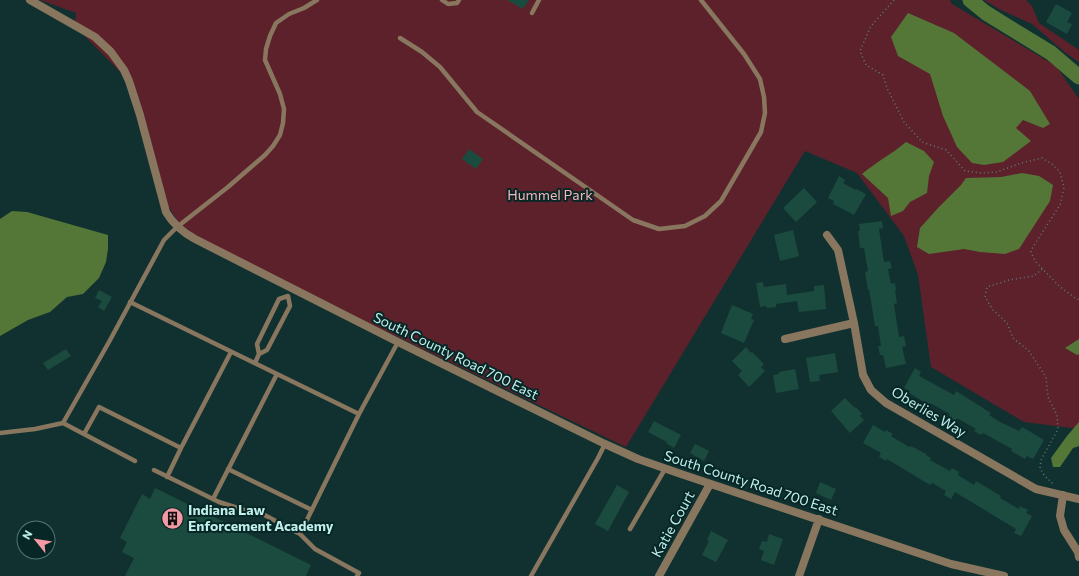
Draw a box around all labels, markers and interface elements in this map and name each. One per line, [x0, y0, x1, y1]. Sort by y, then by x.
park label: Hummel Park [507, 186, 593, 203]
street label: South County Road 700 East [371, 308, 542, 403]
street label: Oberlies Way [889, 383, 970, 441]
street label: South County Road 700 East [662, 446, 840, 519]
street label: Katie Court [647, 487, 698, 560]
place label: Indiana Law Enforcement Academy [188, 501, 334, 534]
building icon: Indiana Law Enforcement Academy [160, 505, 186, 531]
north arrow [16, 520, 56, 560]
text: N [19, 528, 35, 542]

